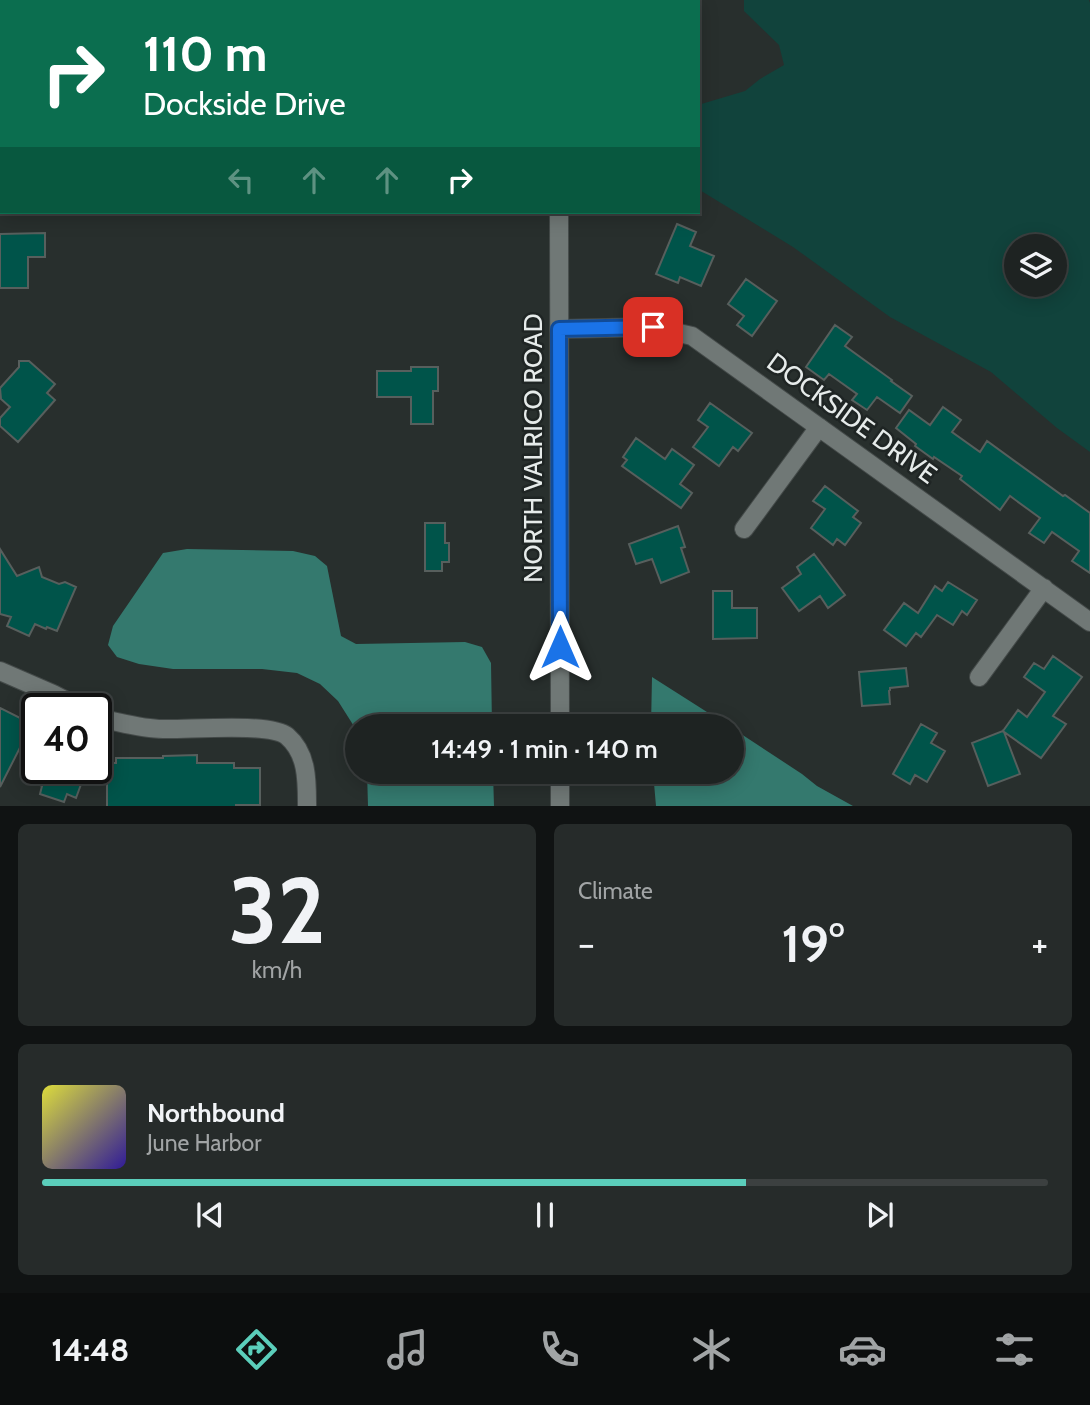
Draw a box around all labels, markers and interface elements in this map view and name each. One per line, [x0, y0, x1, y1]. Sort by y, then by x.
text: 110 m [143, 24, 267, 83]
icon: right [28, 28, 119, 119]
text: Dockside Drive [143, 84, 346, 123]
icon: left [222, 161, 260, 199]
icon: ahead [295, 161, 333, 199]
icon: ahead [368, 161, 406, 199]
icon: right [441, 161, 479, 199]
map controls [1004, 234, 1067, 297]
button: layers [1004, 234, 1067, 297]
pin [623, 297, 683, 357]
icon: arrive [634, 308, 672, 346]
street label: NORTH VALRICO ROAD [517, 313, 549, 583]
street label: DOCKSIDE DRIVE [761, 346, 943, 490]
position arrow [523, 610, 597, 684]
speed limit sign: 40 [21, 693, 112, 784]
text: 14:49 · 1 min · 140 m [431, 733, 658, 765]
text: 32 [228, 855, 326, 966]
text: Climate [578, 877, 653, 905]
text: 19° [782, 912, 844, 975]
text: − [578, 920, 595, 967]
text: + [1031, 920, 1048, 967]
text: km/h [252, 956, 302, 984]
text: Northbound [147, 1097, 285, 1129]
text: June Harbor [147, 1129, 261, 1157]
icon: previous [191, 1196, 229, 1234]
icon: pause [526, 1196, 564, 1234]
icon: next [861, 1196, 899, 1234]
icon: directions [232, 1325, 281, 1374]
icon: music [383, 1325, 432, 1374]
icon: phone [535, 1325, 584, 1374]
icon: climate [687, 1325, 736, 1374]
icon: car [838, 1325, 887, 1374]
icon: filters [990, 1325, 1039, 1374]
text: 14:48 [51, 1330, 129, 1369]

